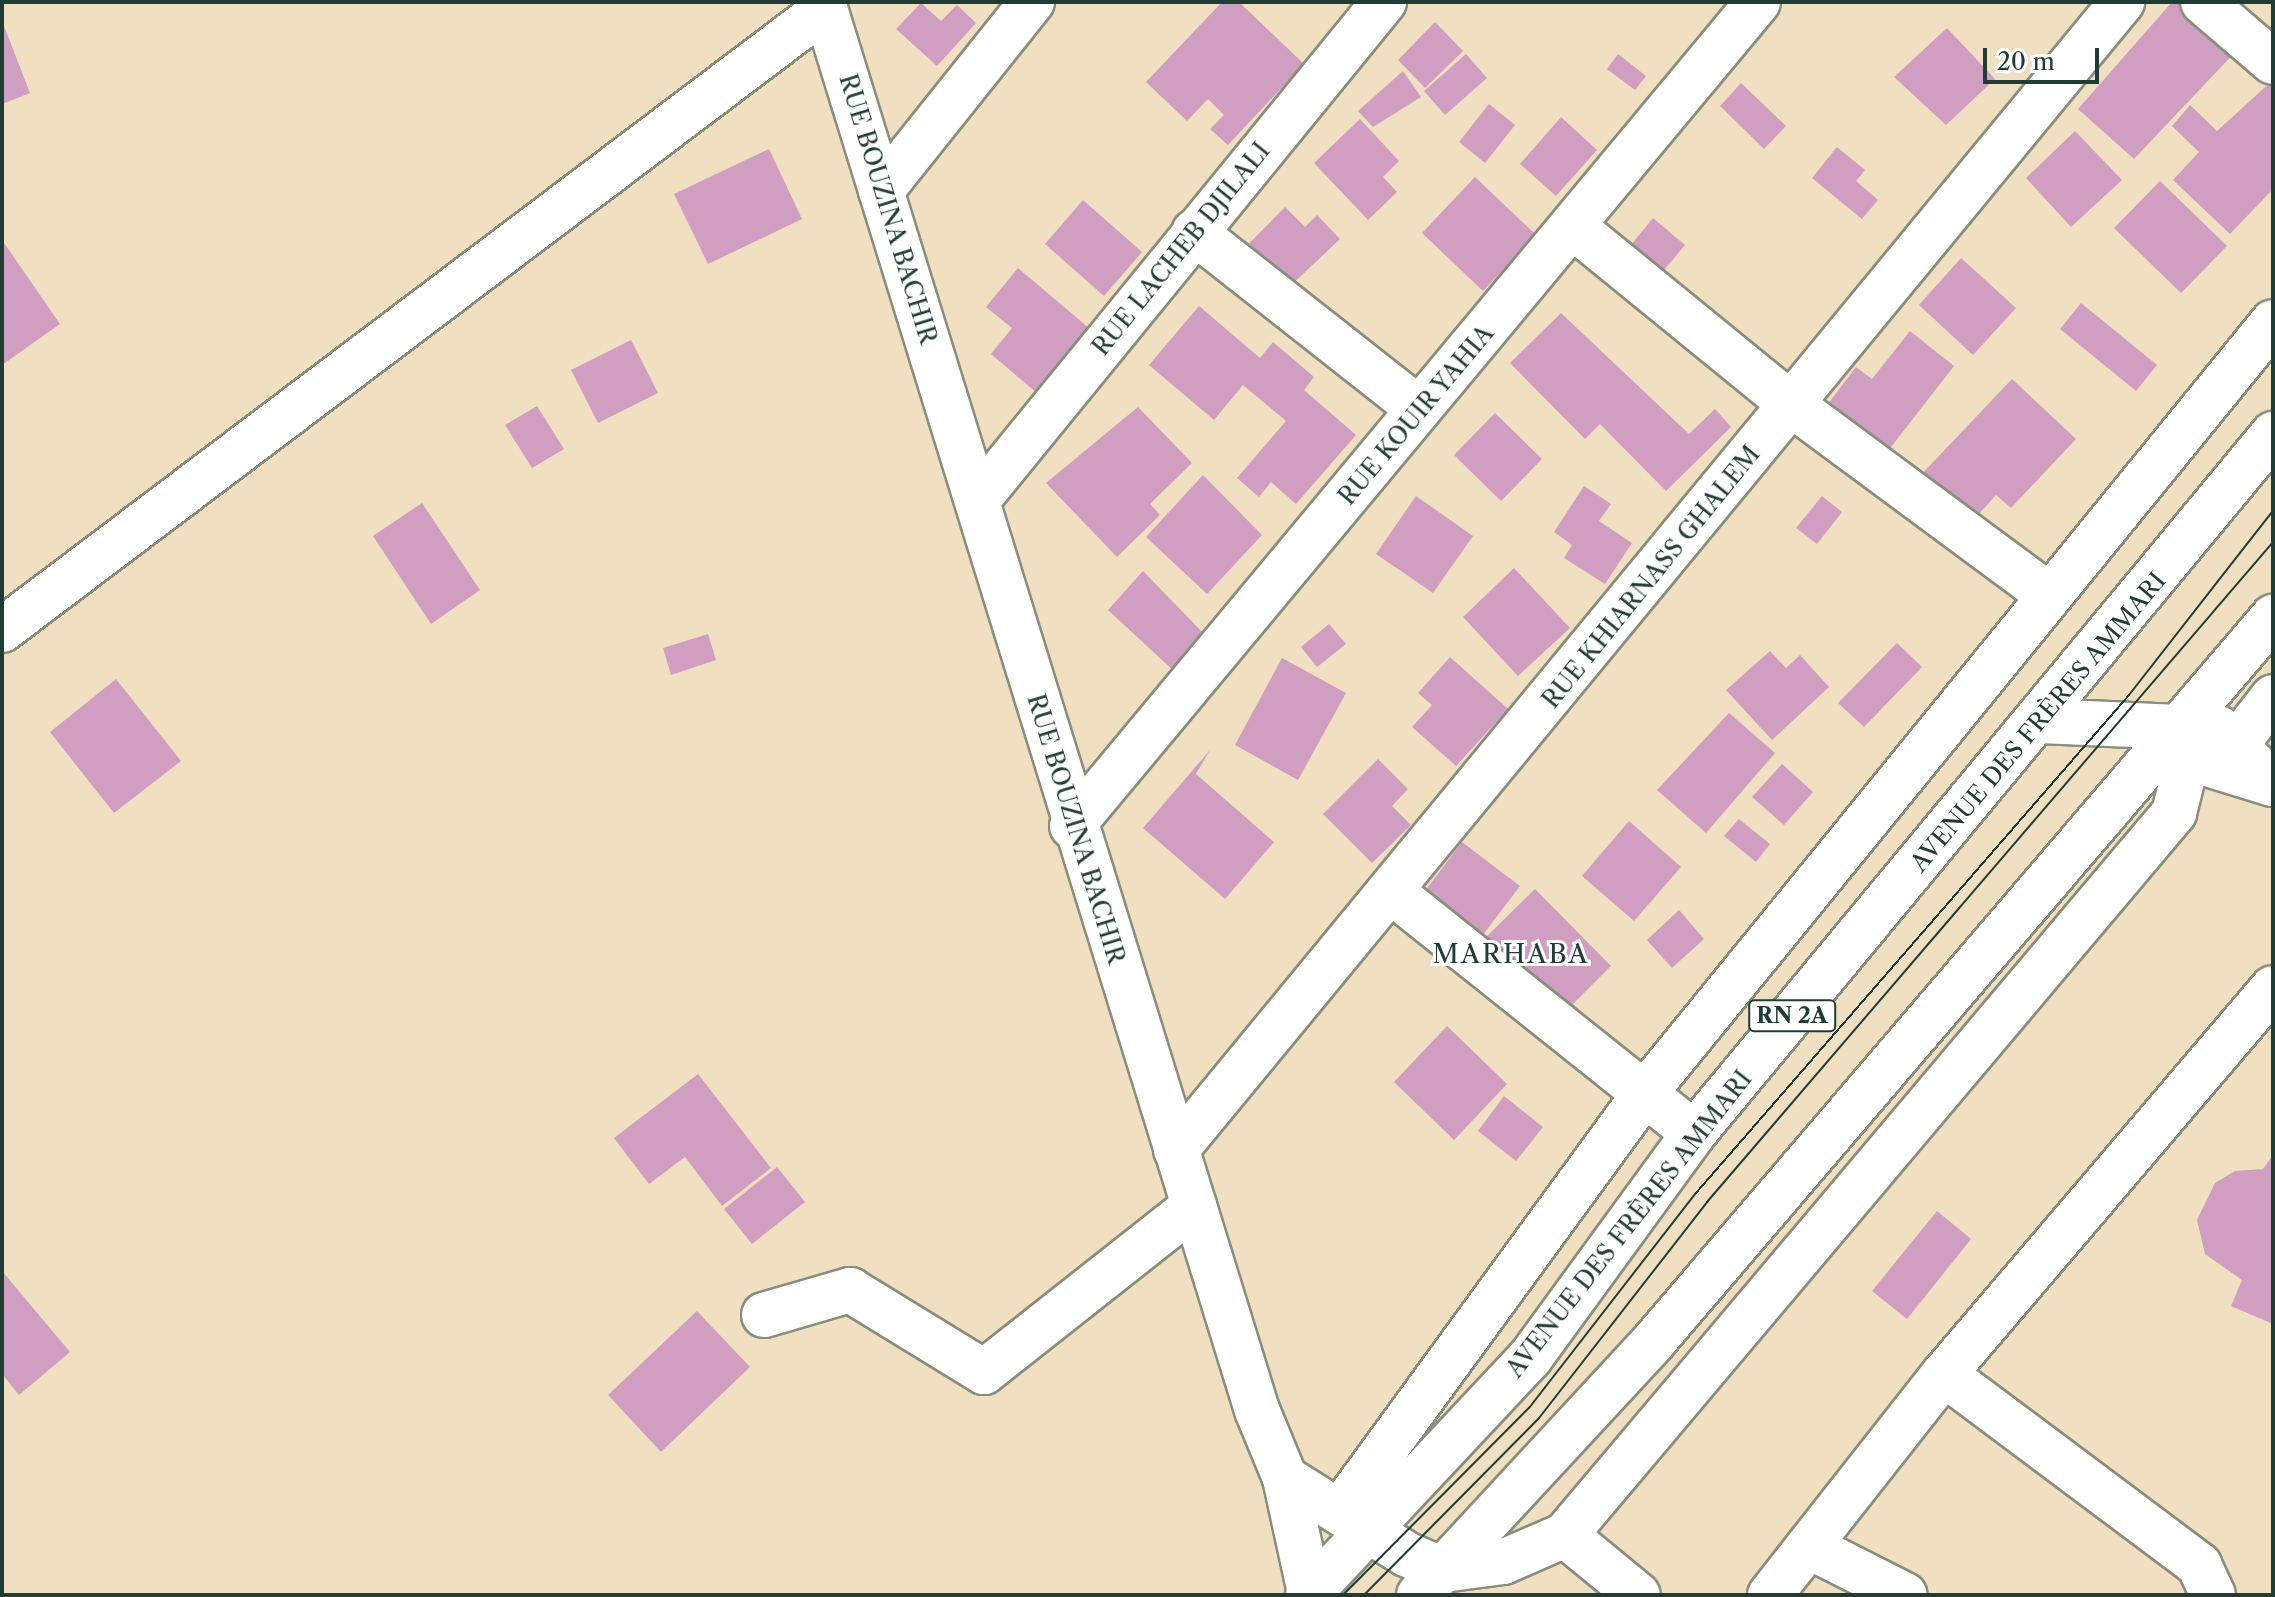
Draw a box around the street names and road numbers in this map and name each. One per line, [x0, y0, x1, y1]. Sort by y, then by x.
street label: RUE BOUZINA BACHIR [833, 70, 943, 348]
street label: RUE LACHEB DJILALI [1086, 137, 1276, 361]
street label: RUE KOUIR YAHIA [1332, 319, 1500, 511]
street label: RUE KHIARNASS GHALEM [1536, 440, 1766, 714]
street label: AVENUE DES FRÈRES AMMARI [1904, 566, 2172, 878]
street label: RUE BOUZINA BACHIR [1021, 690, 1131, 968]
road number: RN 2A [1748, 998, 1836, 1034]
street label: AVENUE DES FRÈRES AMMARI [1500, 1064, 1758, 1384]

